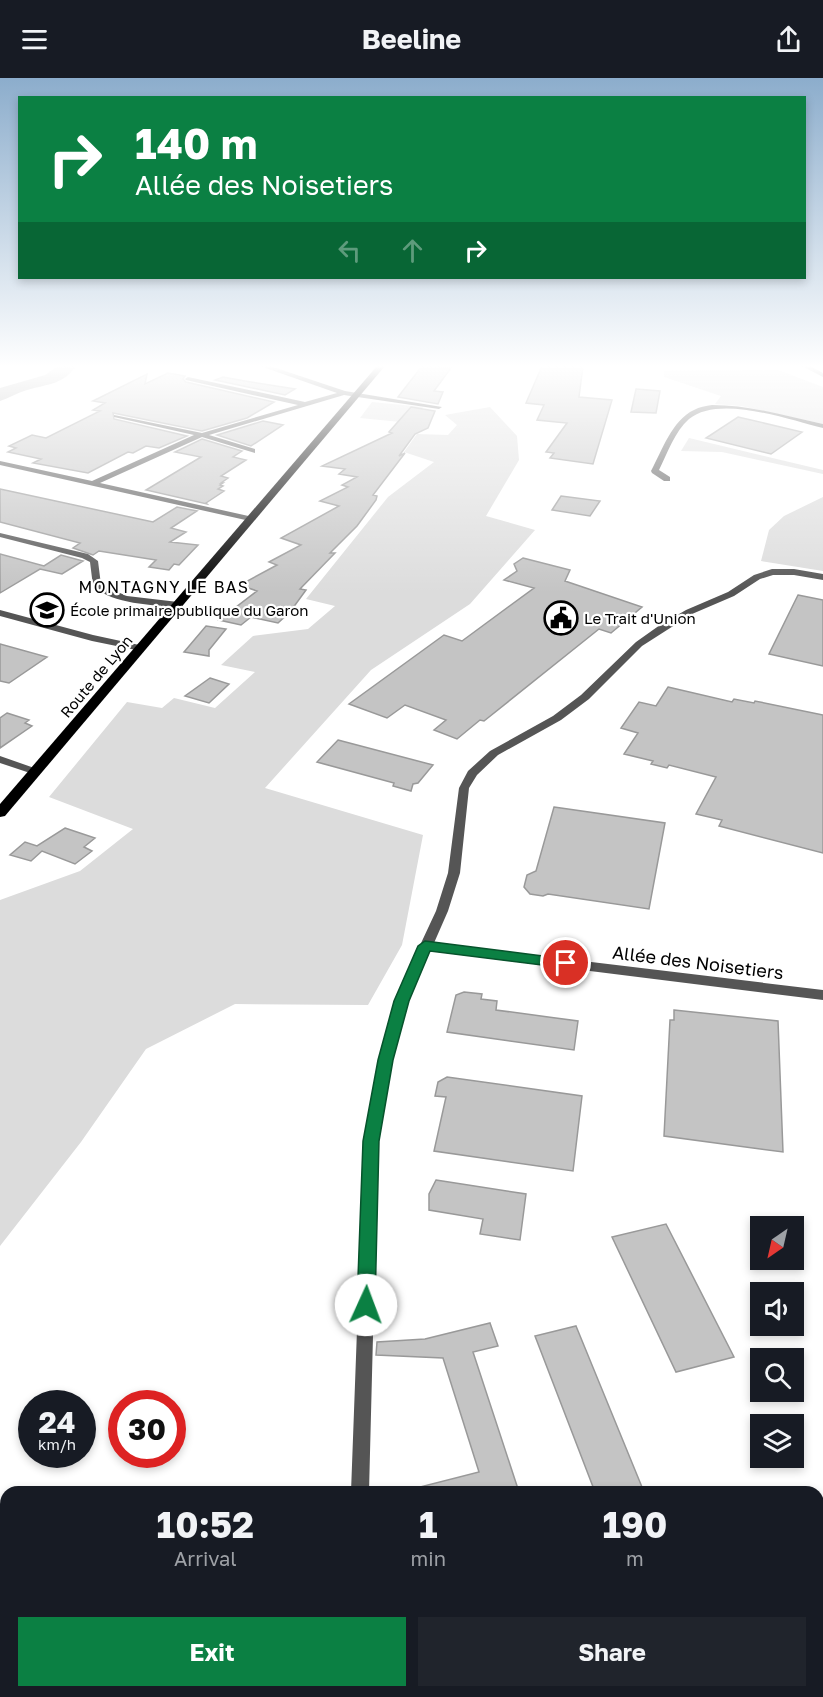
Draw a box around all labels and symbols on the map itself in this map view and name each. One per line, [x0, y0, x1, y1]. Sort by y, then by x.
district label: MONTAGNY LE BAS [78, 577, 250, 597]
school or university icon: École primaire publique du Garon [29, 592, 65, 628]
public building icon: Le Trait d'Union [543, 600, 579, 636]
place label: École primaire publique du Garon [70, 601, 308, 619]
place label: Le Trait d'Union [584, 609, 696, 627]
street label: Route de Lyon [56, 631, 136, 721]
pin [540, 937, 591, 988]
street label: Allée des Noisetiers [611, 941, 785, 983]
north arrow [750, 1216, 804, 1270]
position arrow [334, 1273, 398, 1337]
speed limit sign: 30 [108, 1390, 186, 1468]

